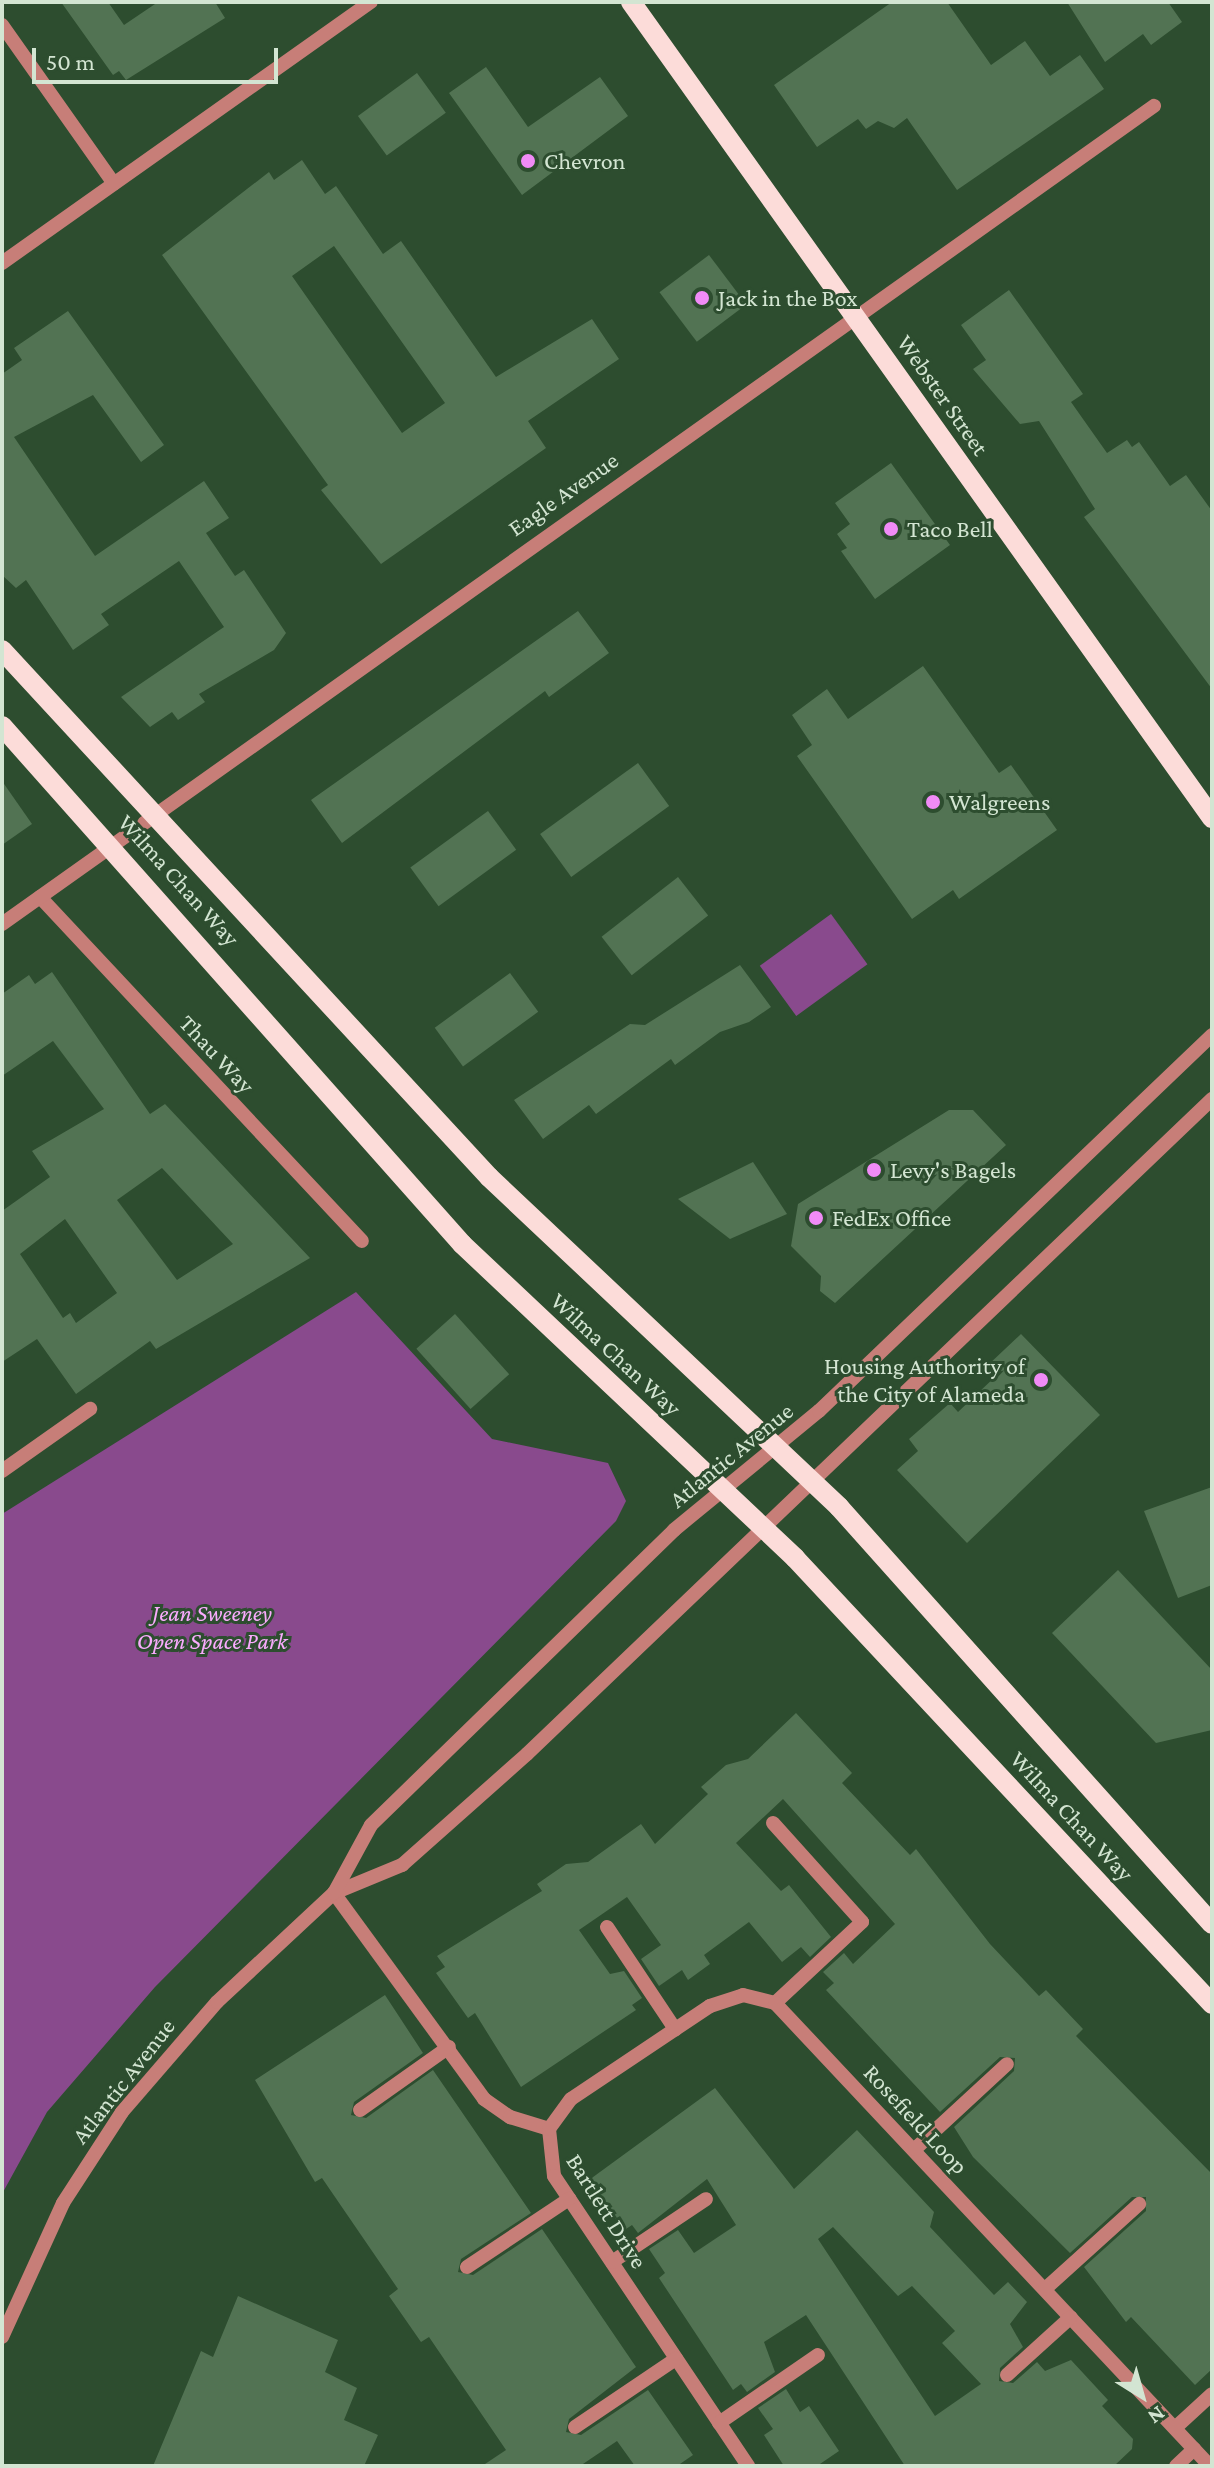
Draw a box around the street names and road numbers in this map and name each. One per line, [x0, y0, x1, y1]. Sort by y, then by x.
street label: Webster Street [891, 329, 995, 461]
street label: Eagle Avenue [502, 446, 624, 542]
street label: Wilma Chan Way [112, 808, 246, 952]
street label: Thau Way [173, 1009, 261, 1099]
street label: Wilma Chan Way [545, 1286, 687, 1422]
street label: Atlantic Avenue [663, 1396, 799, 1514]
street label: Wilma Chan Way [1004, 1745, 1140, 1887]
street label: Atlantic Avenue [65, 2013, 181, 2149]
street label: Rosefield Loop [858, 2058, 974, 2180]
street label: Bartlett Drive [560, 2148, 654, 2274]

